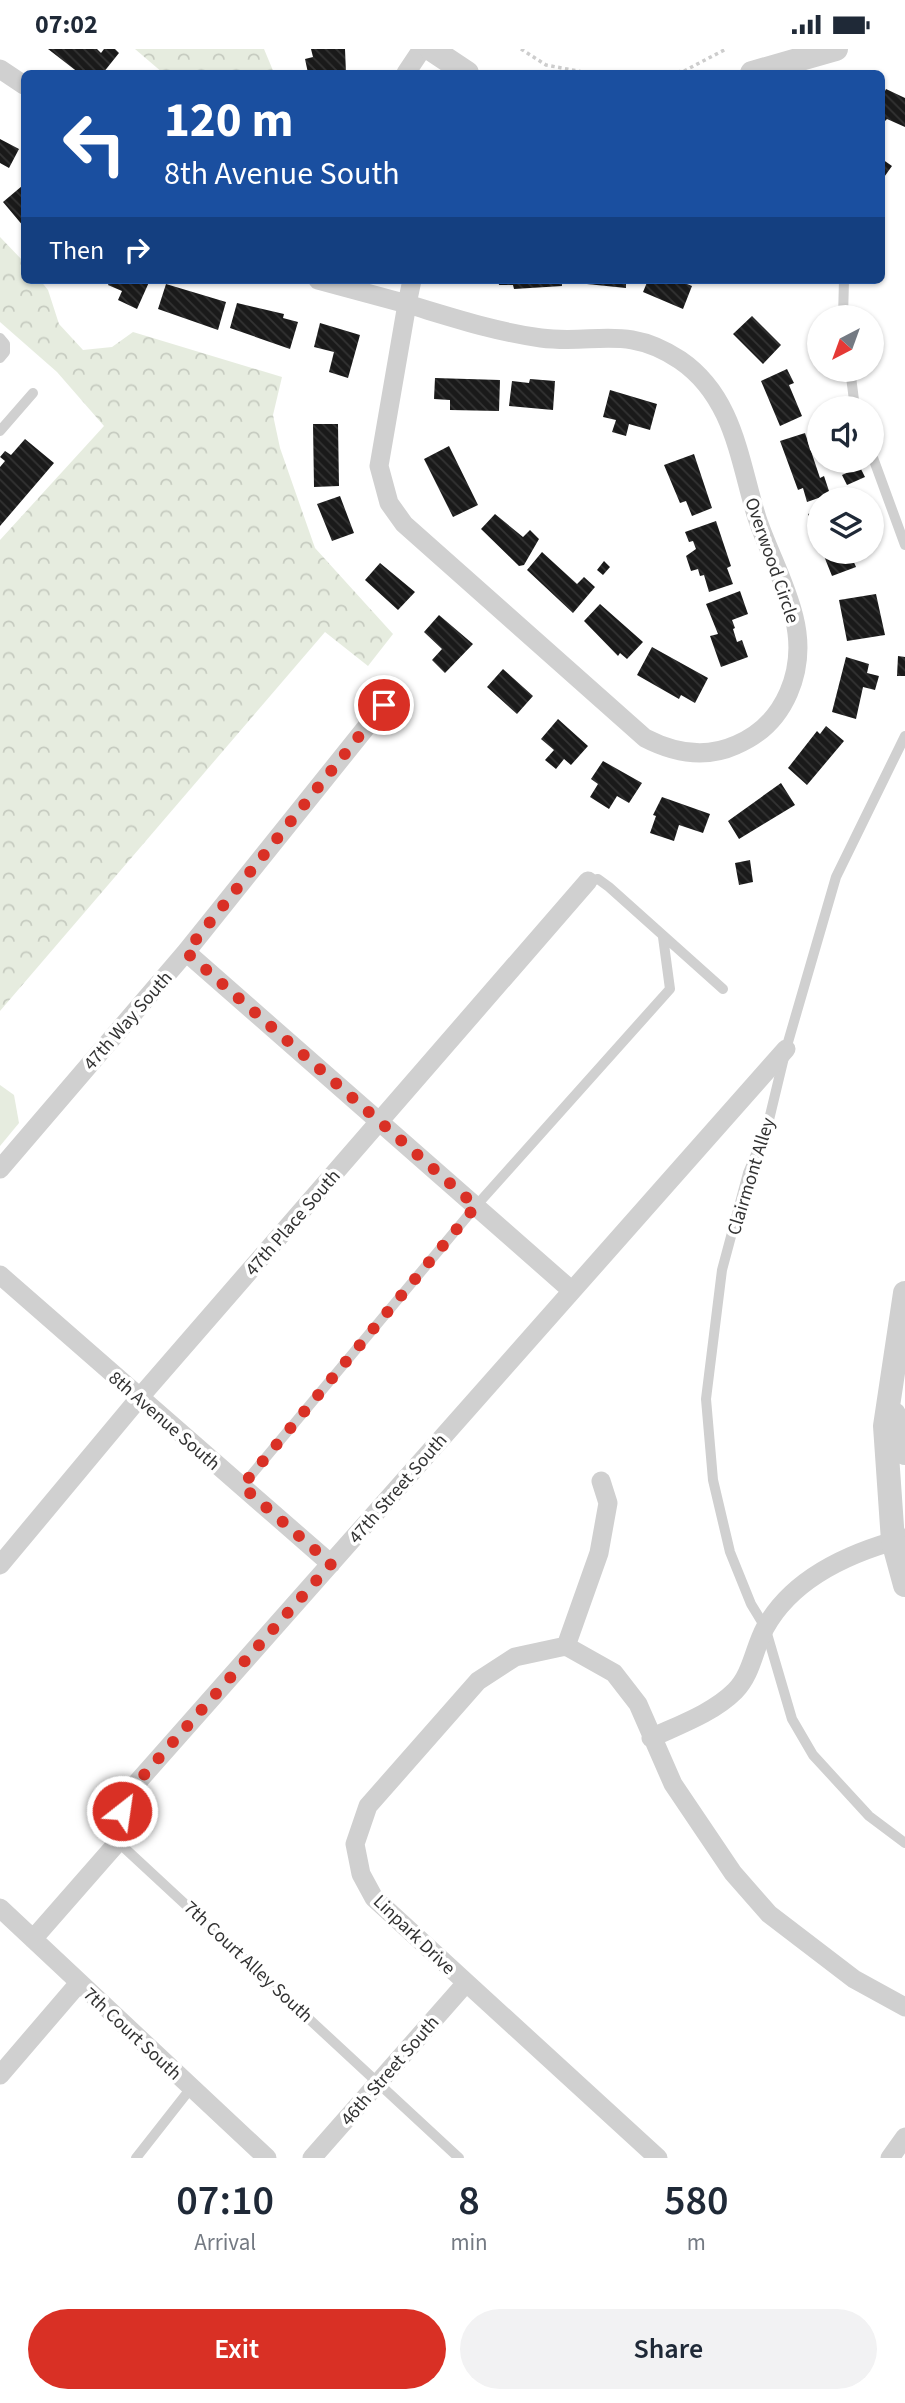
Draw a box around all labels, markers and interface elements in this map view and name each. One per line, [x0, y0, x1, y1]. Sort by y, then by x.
text: 07:02 [35, 6, 98, 43]
text: 120 m [164, 86, 293, 156]
icon: left [49, 98, 140, 189]
text: 8th Avenue South [164, 151, 400, 197]
icon: right [118, 231, 156, 269]
text: Then [49, 232, 104, 269]
north arrow [807, 305, 884, 381]
map controls [807, 305, 884, 564]
button: sound [807, 396, 884, 473]
button: layers [807, 487, 884, 564]
street label: Overwood Circle [737, 494, 806, 627]
pin [354, 675, 414, 735]
icon: arrive [365, 686, 403, 724]
street label: 47th Way South [77, 965, 179, 1077]
street label: Clairmont Alley [721, 1114, 782, 1239]
street label: 47th Place South [239, 1164, 347, 1282]
street label: 8th Avenue South [102, 1365, 226, 1477]
street label: 47th Street South [343, 1428, 454, 1550]
position arrow [85, 1774, 159, 1848]
street label: Linpark Drive [367, 1889, 461, 1981]
street label: 7th Court Alley South [177, 1895, 319, 2029]
street label: 7th Court South [77, 1981, 187, 2087]
street label: 46th Street South [335, 2010, 446, 2132]
text: 07:10 [176, 2171, 274, 2231]
text: 8 [458, 2171, 480, 2231]
text: 580 [664, 2171, 729, 2231]
text: Arrival [194, 2226, 256, 2259]
text: min [450, 2226, 488, 2259]
text: m [687, 2226, 706, 2259]
button: Exit [28, 2309, 446, 2389]
button: Share [460, 2309, 877, 2389]

